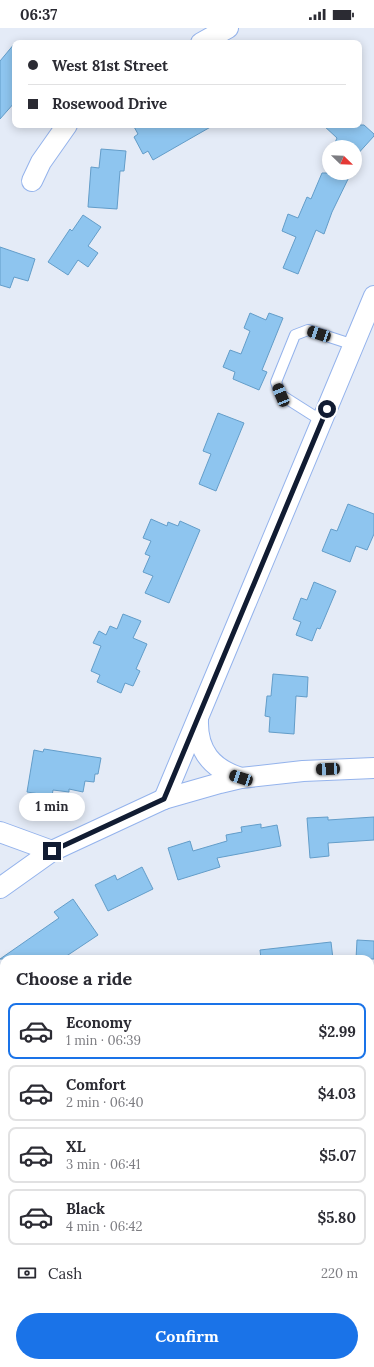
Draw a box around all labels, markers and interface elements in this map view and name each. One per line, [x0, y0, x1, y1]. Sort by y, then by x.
text: 06:37 [20, 5, 57, 24]
text: West 81st Street [52, 56, 168, 75]
text: Rosewood Drive [52, 94, 167, 113]
north arrow [322, 140, 362, 180]
map controls [322, 140, 362, 180]
car [306, 325, 332, 343]
car [271, 382, 291, 408]
route start [318, 400, 336, 418]
car [316, 762, 340, 776]
car [228, 769, 254, 787]
callout: 1 min [19, 793, 85, 821]
text: 1 min [35, 798, 69, 815]
route end [43, 842, 61, 860]
text: Choose a ride [16, 967, 132, 990]
icon: car [18, 1013, 54, 1049]
text: Economy [66, 1013, 131, 1032]
text: $2.99 [318, 1022, 356, 1041]
text: 1 min · 06:39 [66, 1032, 141, 1049]
icon: car [18, 1075, 54, 1111]
text: Comfort [66, 1075, 126, 1094]
text: $4.03 [318, 1084, 356, 1103]
text: 2 min · 06:40 [66, 1094, 144, 1111]
icon: car [18, 1137, 54, 1173]
text: XL [66, 1137, 86, 1156]
text: $5.07 [319, 1146, 356, 1165]
text: 3 min · 06:41 [66, 1156, 141, 1173]
icon: car [18, 1199, 54, 1235]
text: Black [66, 1199, 105, 1218]
text: $5.80 [317, 1208, 356, 1227]
text: 4 min · 06:42 [66, 1218, 143, 1235]
icon: cash [16, 1262, 38, 1284]
text: Cash [48, 1264, 82, 1283]
text: 220 m [321, 1265, 358, 1282]
button: Confirm [16, 1313, 358, 1359]

